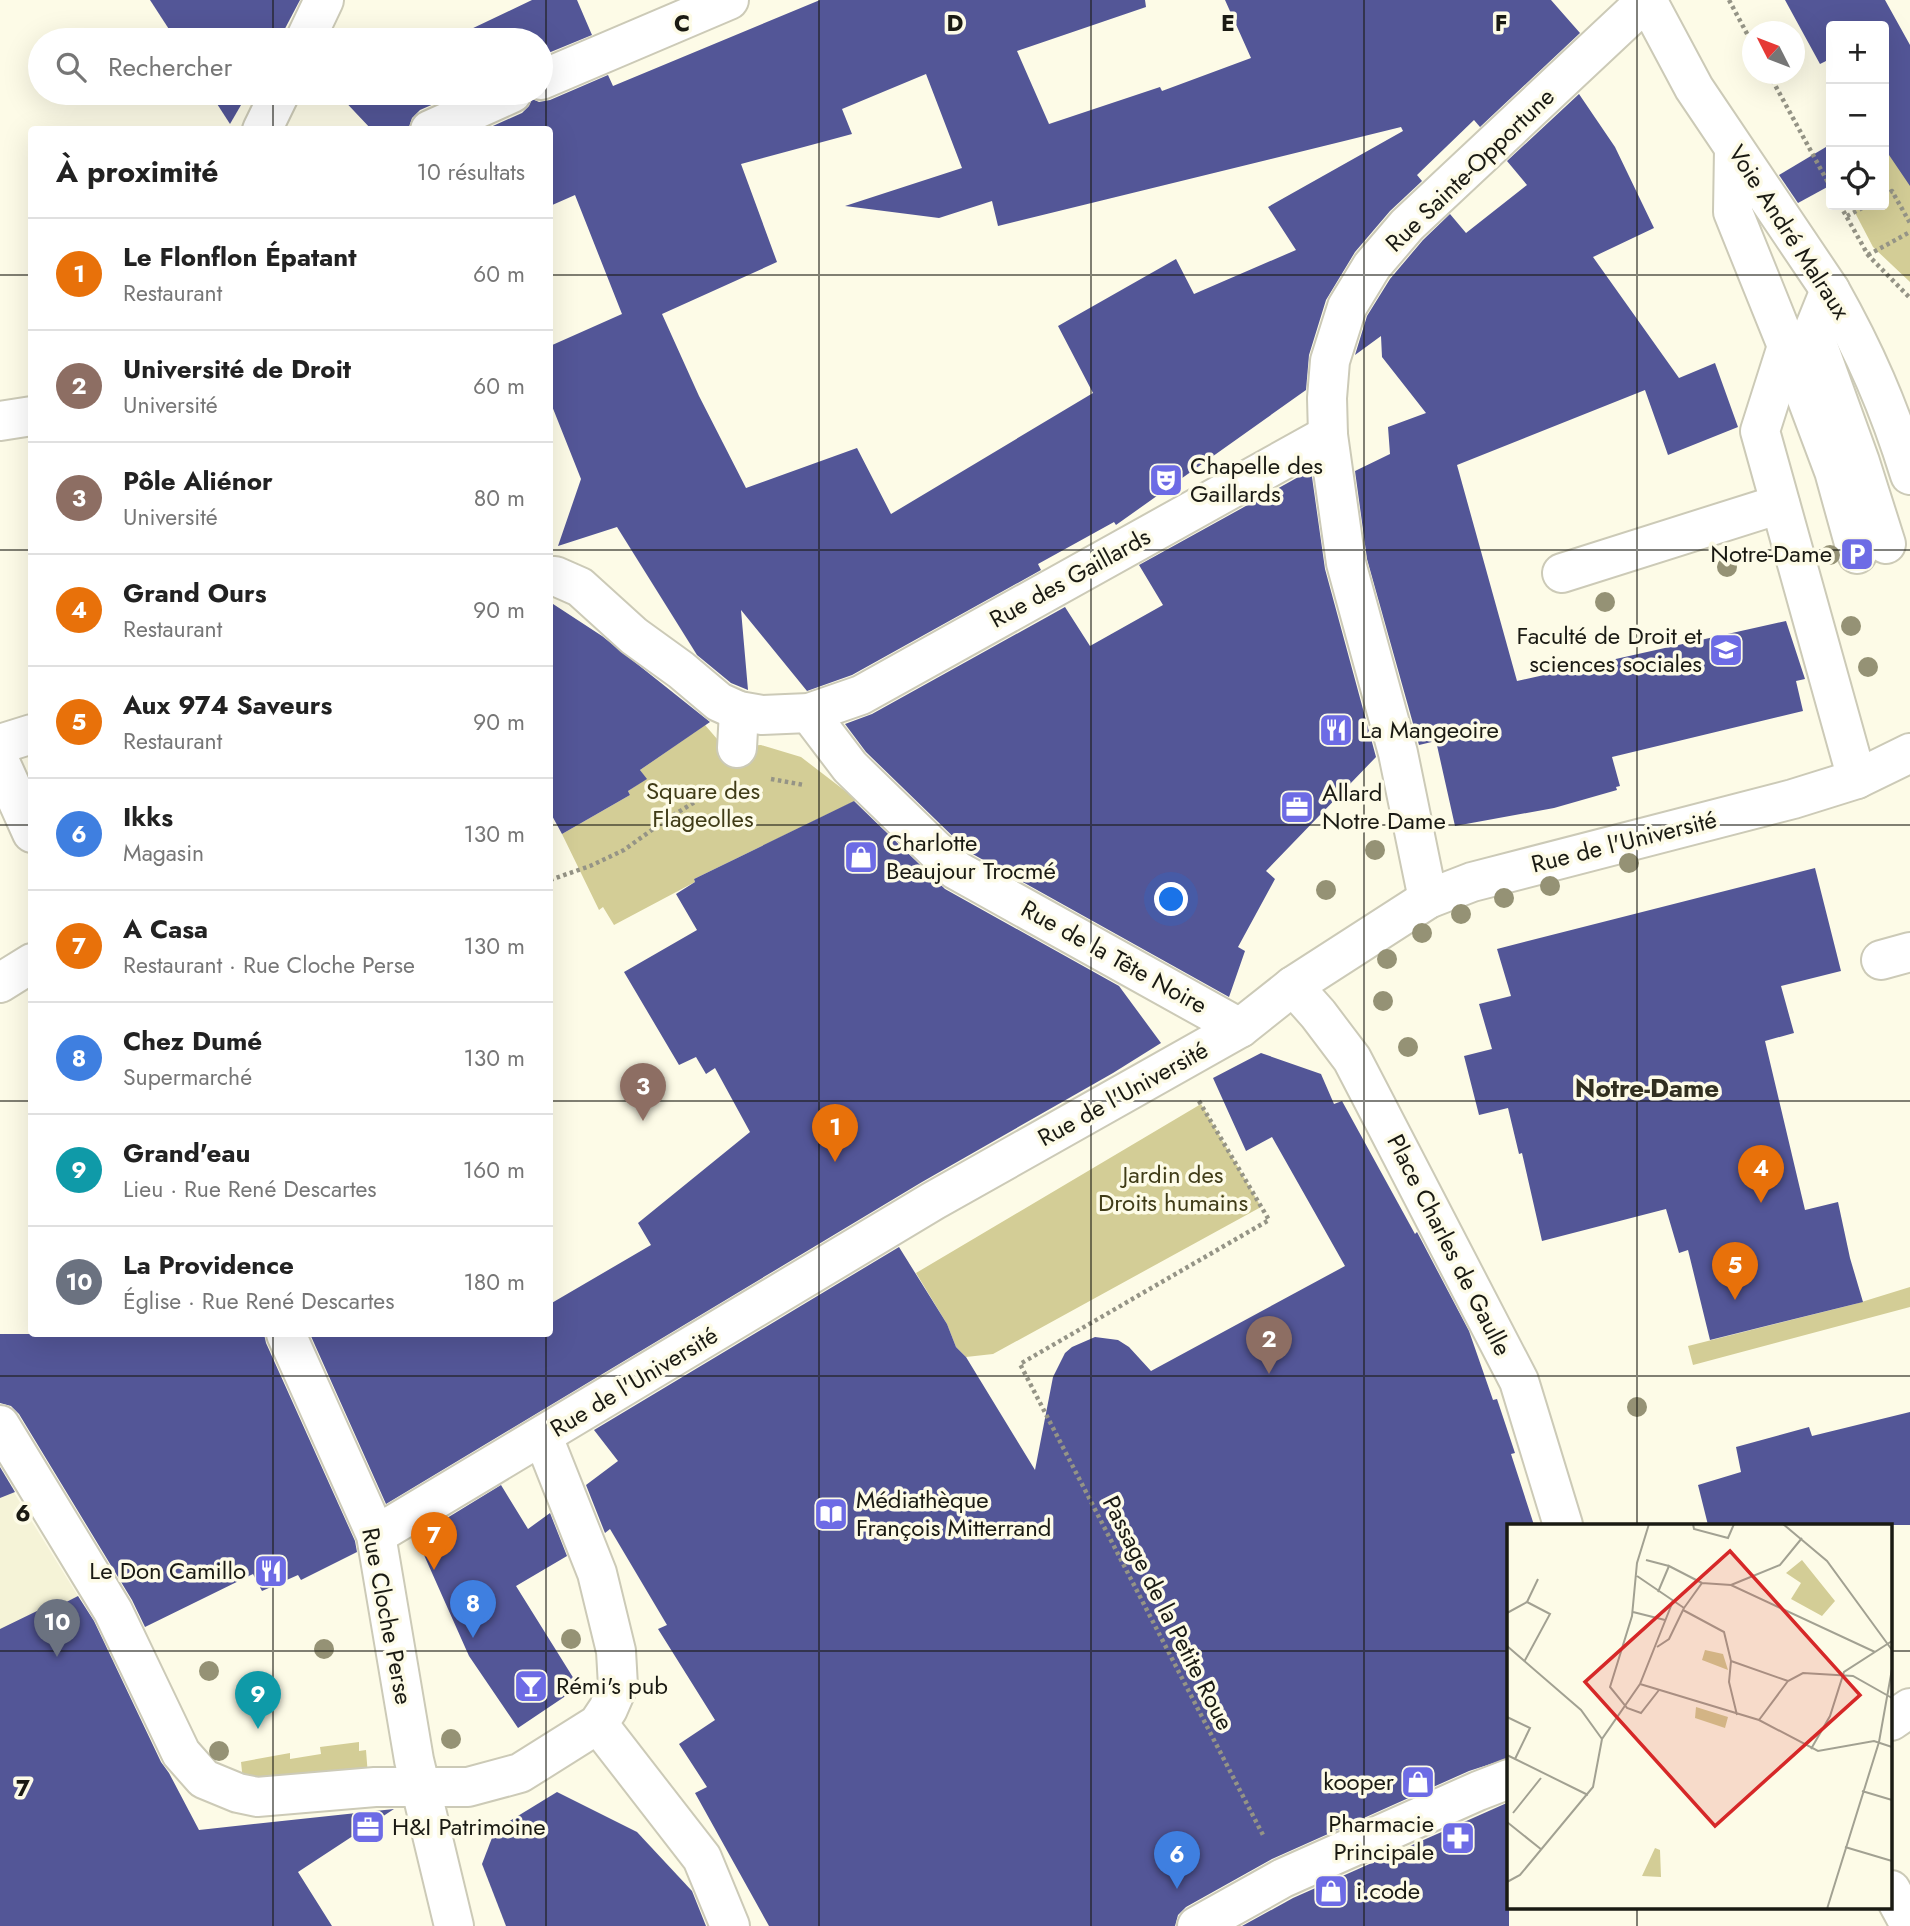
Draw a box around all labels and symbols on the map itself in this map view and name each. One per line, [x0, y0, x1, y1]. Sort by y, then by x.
text: C [674, 6, 690, 40]
text: D [947, 6, 964, 40]
text: E [1221, 6, 1235, 40]
text: F [1495, 6, 1507, 40]
north arrow [1742, 21, 1805, 84]
street label: Rue Sainte-Opportune [1377, 79, 1562, 260]
street label: Voie André Malraux [1720, 138, 1859, 326]
place label: Chapelle des Gaillards [1190, 448, 1323, 511]
theatre icon: Chapelle des Gaillards [1147, 461, 1185, 499]
street label: Rue des Gaillards [983, 519, 1157, 636]
parking icon: Notre-Dame [1838, 535, 1876, 573]
place label: Notre-Dame [1710, 536, 1832, 571]
place label: Faculté de Droit et sciences sociales [1516, 618, 1702, 681]
school or university icon: Faculté de Droit et sciences sociales [1707, 631, 1745, 669]
restaurant icon: La Mangeoire [1317, 711, 1355, 749]
place label: La Mangeoire [1360, 712, 1499, 747]
park label: Square des Flageolles [646, 773, 760, 836]
place label: Allard Notre Dame [1322, 775, 1446, 838]
office icon: Allard Notre Dame [1278, 788, 1316, 826]
street label: Rue de l'Université [1528, 802, 1720, 881]
place label: Charlotte Beaujour Trocmé [886, 825, 1056, 888]
shop icon: Charlotte Beaujour Trocmé [842, 838, 880, 876]
your location [1154, 882, 1188, 916]
street label: Rue de la Tête Noire [1015, 891, 1214, 1022]
street label: Rue de l'Université [1031, 1032, 1214, 1155]
pin: 3 [620, 1063, 666, 1121]
district label: Notre-Dame [1575, 1069, 1719, 1107]
pin: 1 [812, 1104, 858, 1162]
street label: Place Charles de Gaulle [1378, 1128, 1520, 1362]
pin: 4 [1738, 1145, 1784, 1203]
park label: Jardin des Droits humains [1098, 1157, 1248, 1220]
pin: 5 [1712, 1242, 1758, 1300]
pin: 2 [1246, 1316, 1292, 1374]
street label: Rue de l'Université [543, 1318, 724, 1445]
place label: Médiathèque François Mitterrand [856, 1482, 1051, 1545]
street label: Passage de la Petite Roue [1094, 1489, 1243, 1736]
library icon: Médiathèque François Mitterrand [812, 1495, 850, 1533]
text: 6 [15, 1496, 31, 1530]
pin: 7 [411, 1512, 457, 1570]
inset map [1507, 1524, 1892, 1909]
street label: Rue Cloche Perse [353, 1525, 422, 1707]
restaurant icon: Le Don Camillo [252, 1552, 290, 1590]
place label: Le Don Camillo [89, 1553, 246, 1588]
pin: 8 [450, 1580, 496, 1638]
pin: 10 [34, 1599, 80, 1657]
bar icon: Rémi's pub [512, 1667, 550, 1705]
place label: Rémi's pub [556, 1668, 668, 1703]
pin: 9 [235, 1671, 281, 1729]
shop icon: kooper [1399, 1763, 1437, 1801]
place label: kooper [1323, 1764, 1395, 1799]
text: 7 [16, 1771, 30, 1805]
place label: Pharmacie Principale [1328, 1806, 1434, 1869]
office icon: H&I Patrimoine [349, 1808, 387, 1846]
place label: H&I Patrimoine [392, 1809, 546, 1844]
pharmacy icon: Pharmacie Principale [1439, 1819, 1477, 1857]
pin: 6 [1154, 1831, 1200, 1889]
shop icon: i.code [1312, 1872, 1350, 1910]
place label: i.code [1356, 1873, 1420, 1908]

